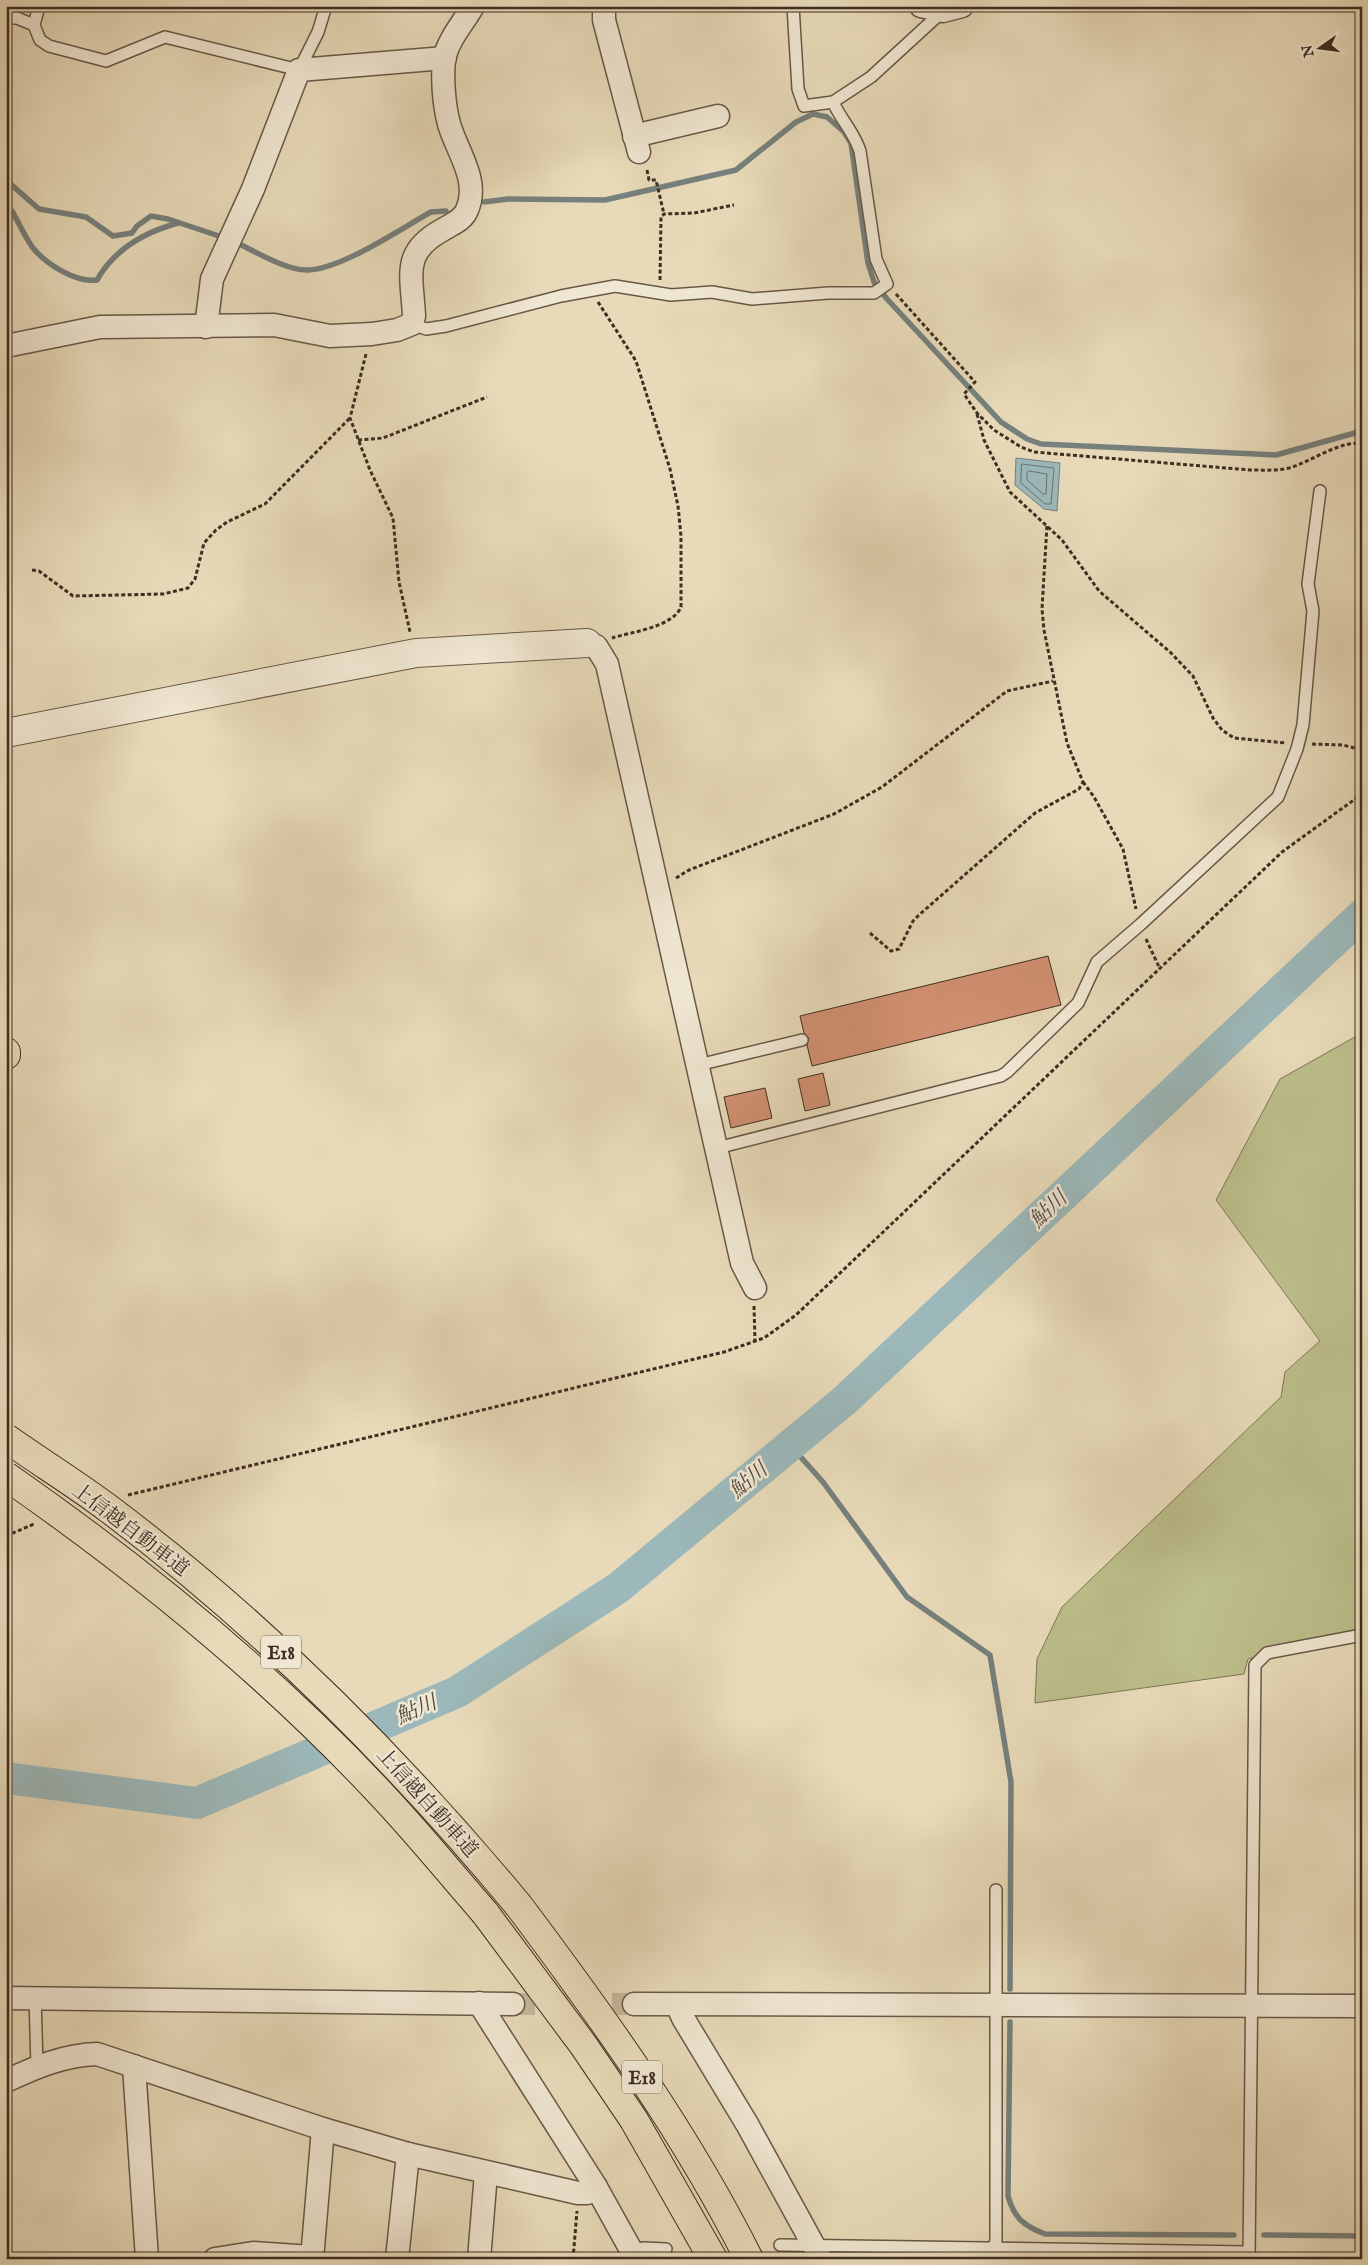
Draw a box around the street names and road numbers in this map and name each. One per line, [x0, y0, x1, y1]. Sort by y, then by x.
street label: 上信越自動車道 [67, 1478, 194, 1582]
road number: E18 [261, 1635, 301, 1668]
street label: 上信越自動車道 [371, 1743, 483, 1863]
road number: E18 [622, 2060, 662, 2094]

